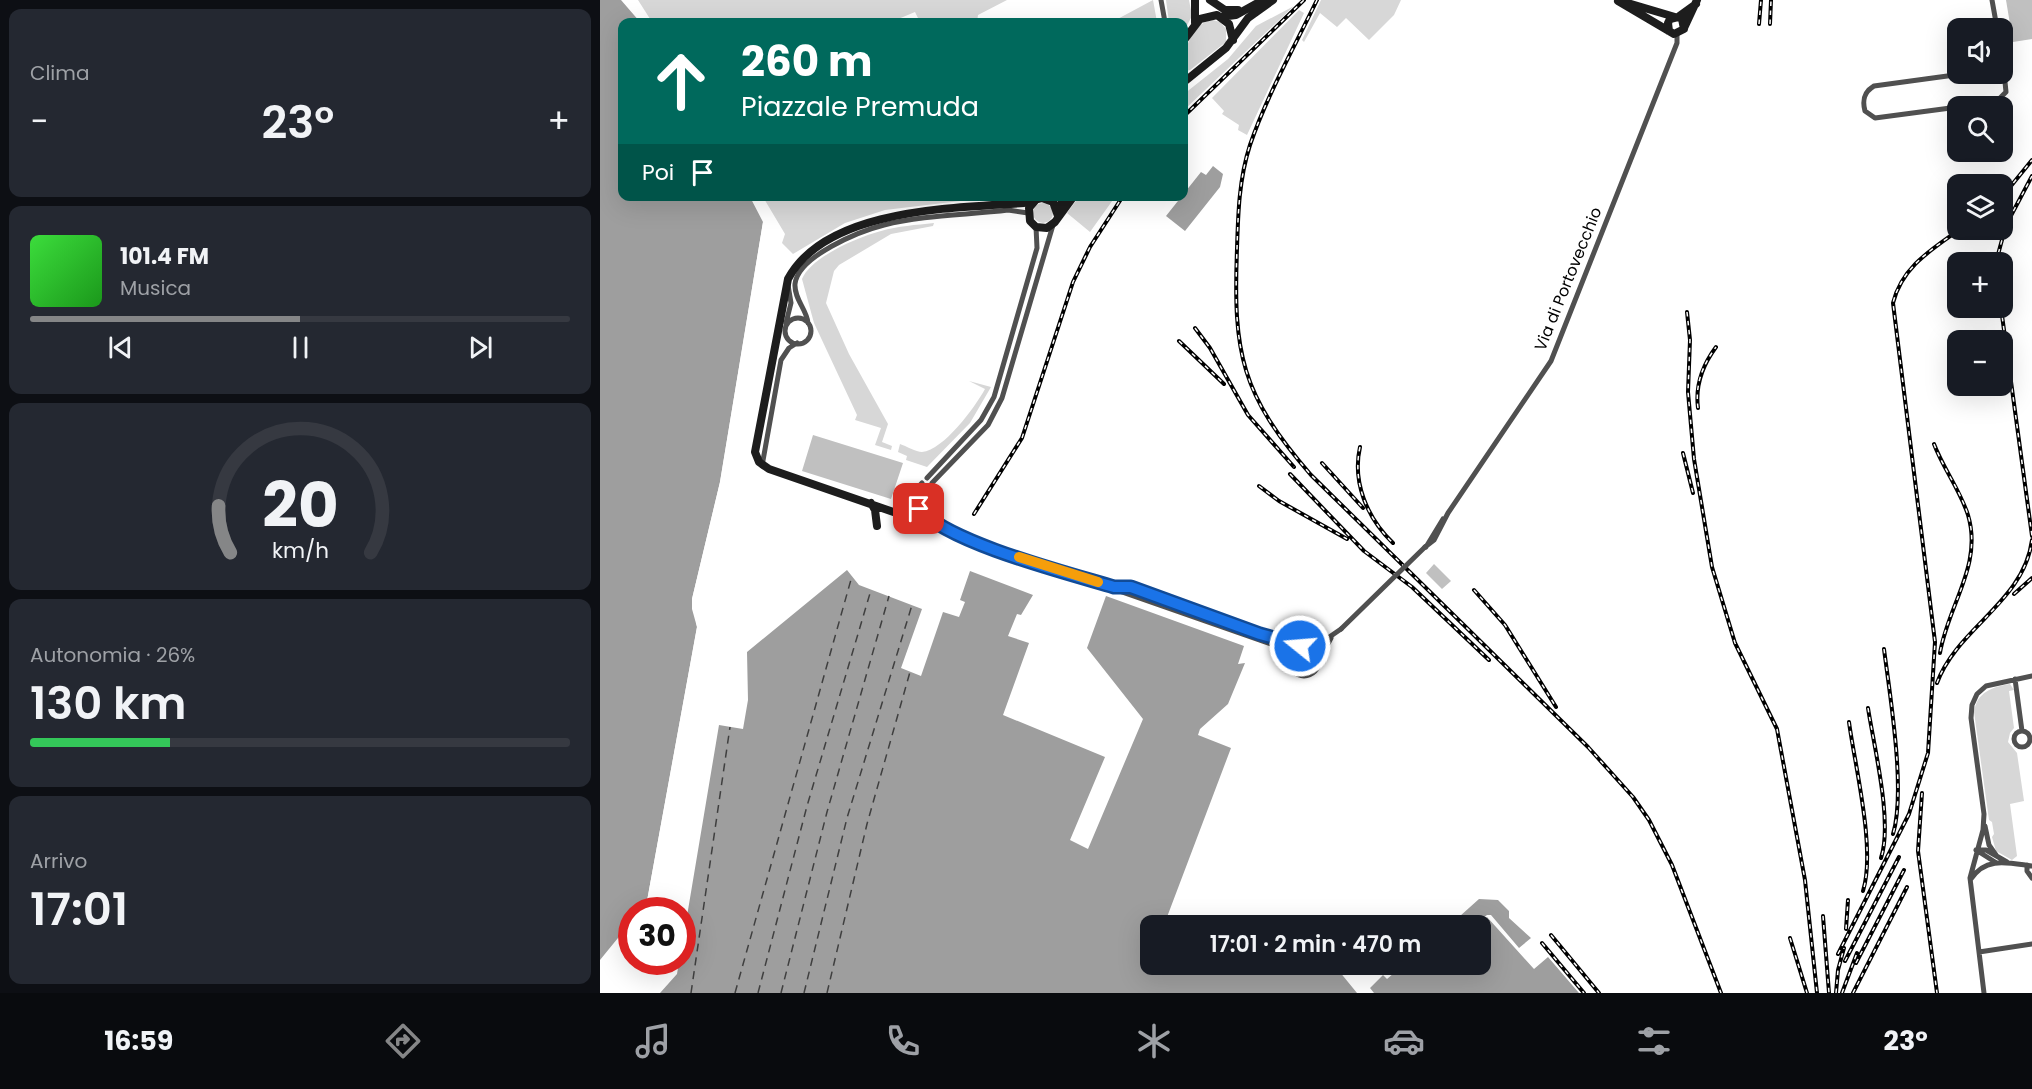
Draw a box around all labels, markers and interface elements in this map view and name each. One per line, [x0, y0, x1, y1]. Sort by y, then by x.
map controls [1947, 18, 2013, 396]
button: sound [1947, 18, 2013, 84]
text: 260 m [741, 32, 873, 91]
icon: ahead [642, 42, 720, 120]
text: Clima [30, 59, 89, 87]
text: Piazzale Premuda [741, 88, 979, 125]
text: 23° [261, 91, 334, 154]
button: search [1947, 96, 2013, 162]
text: − [30, 98, 48, 145]
text: + [547, 98, 570, 145]
icon: arrive [686, 156, 719, 189]
text: Poi [642, 157, 674, 188]
button: layers [1947, 174, 2013, 240]
street label: Via di Portovecchio [1529, 204, 1607, 354]
text: 101.4 FM [120, 241, 209, 272]
button: + [1947, 252, 2013, 318]
text: Musica [120, 274, 191, 302]
button: − [1947, 330, 2013, 396]
icon: previous [104, 331, 137, 364]
icon: pause [284, 331, 317, 364]
icon: next [464, 331, 497, 364]
text: 20 [262, 462, 338, 550]
pin [893, 483, 944, 534]
icon: arrive [902, 492, 935, 525]
text: km/h [271, 536, 329, 567]
position arrow [1268, 614, 1332, 678]
text: Autonomia · 26% [30, 641, 195, 669]
text: 130 km [30, 672, 186, 735]
text: Arrivo [30, 847, 87, 875]
text: 17:01 [30, 878, 128, 941]
speed limit sign: 30 [618, 897, 696, 975]
text: 17:01 · 2 min · 470 m [1210, 929, 1421, 960]
icon: directions [382, 1020, 424, 1062]
icon: music [632, 1020, 674, 1062]
icon: phone [882, 1020, 924, 1062]
icon: climate [1133, 1020, 1175, 1062]
icon: car [1383, 1020, 1425, 1062]
icon: filters [1633, 1020, 1675, 1062]
text: 16:59 [104, 1022, 173, 1059]
text: 23° [1884, 1022, 1928, 1059]

